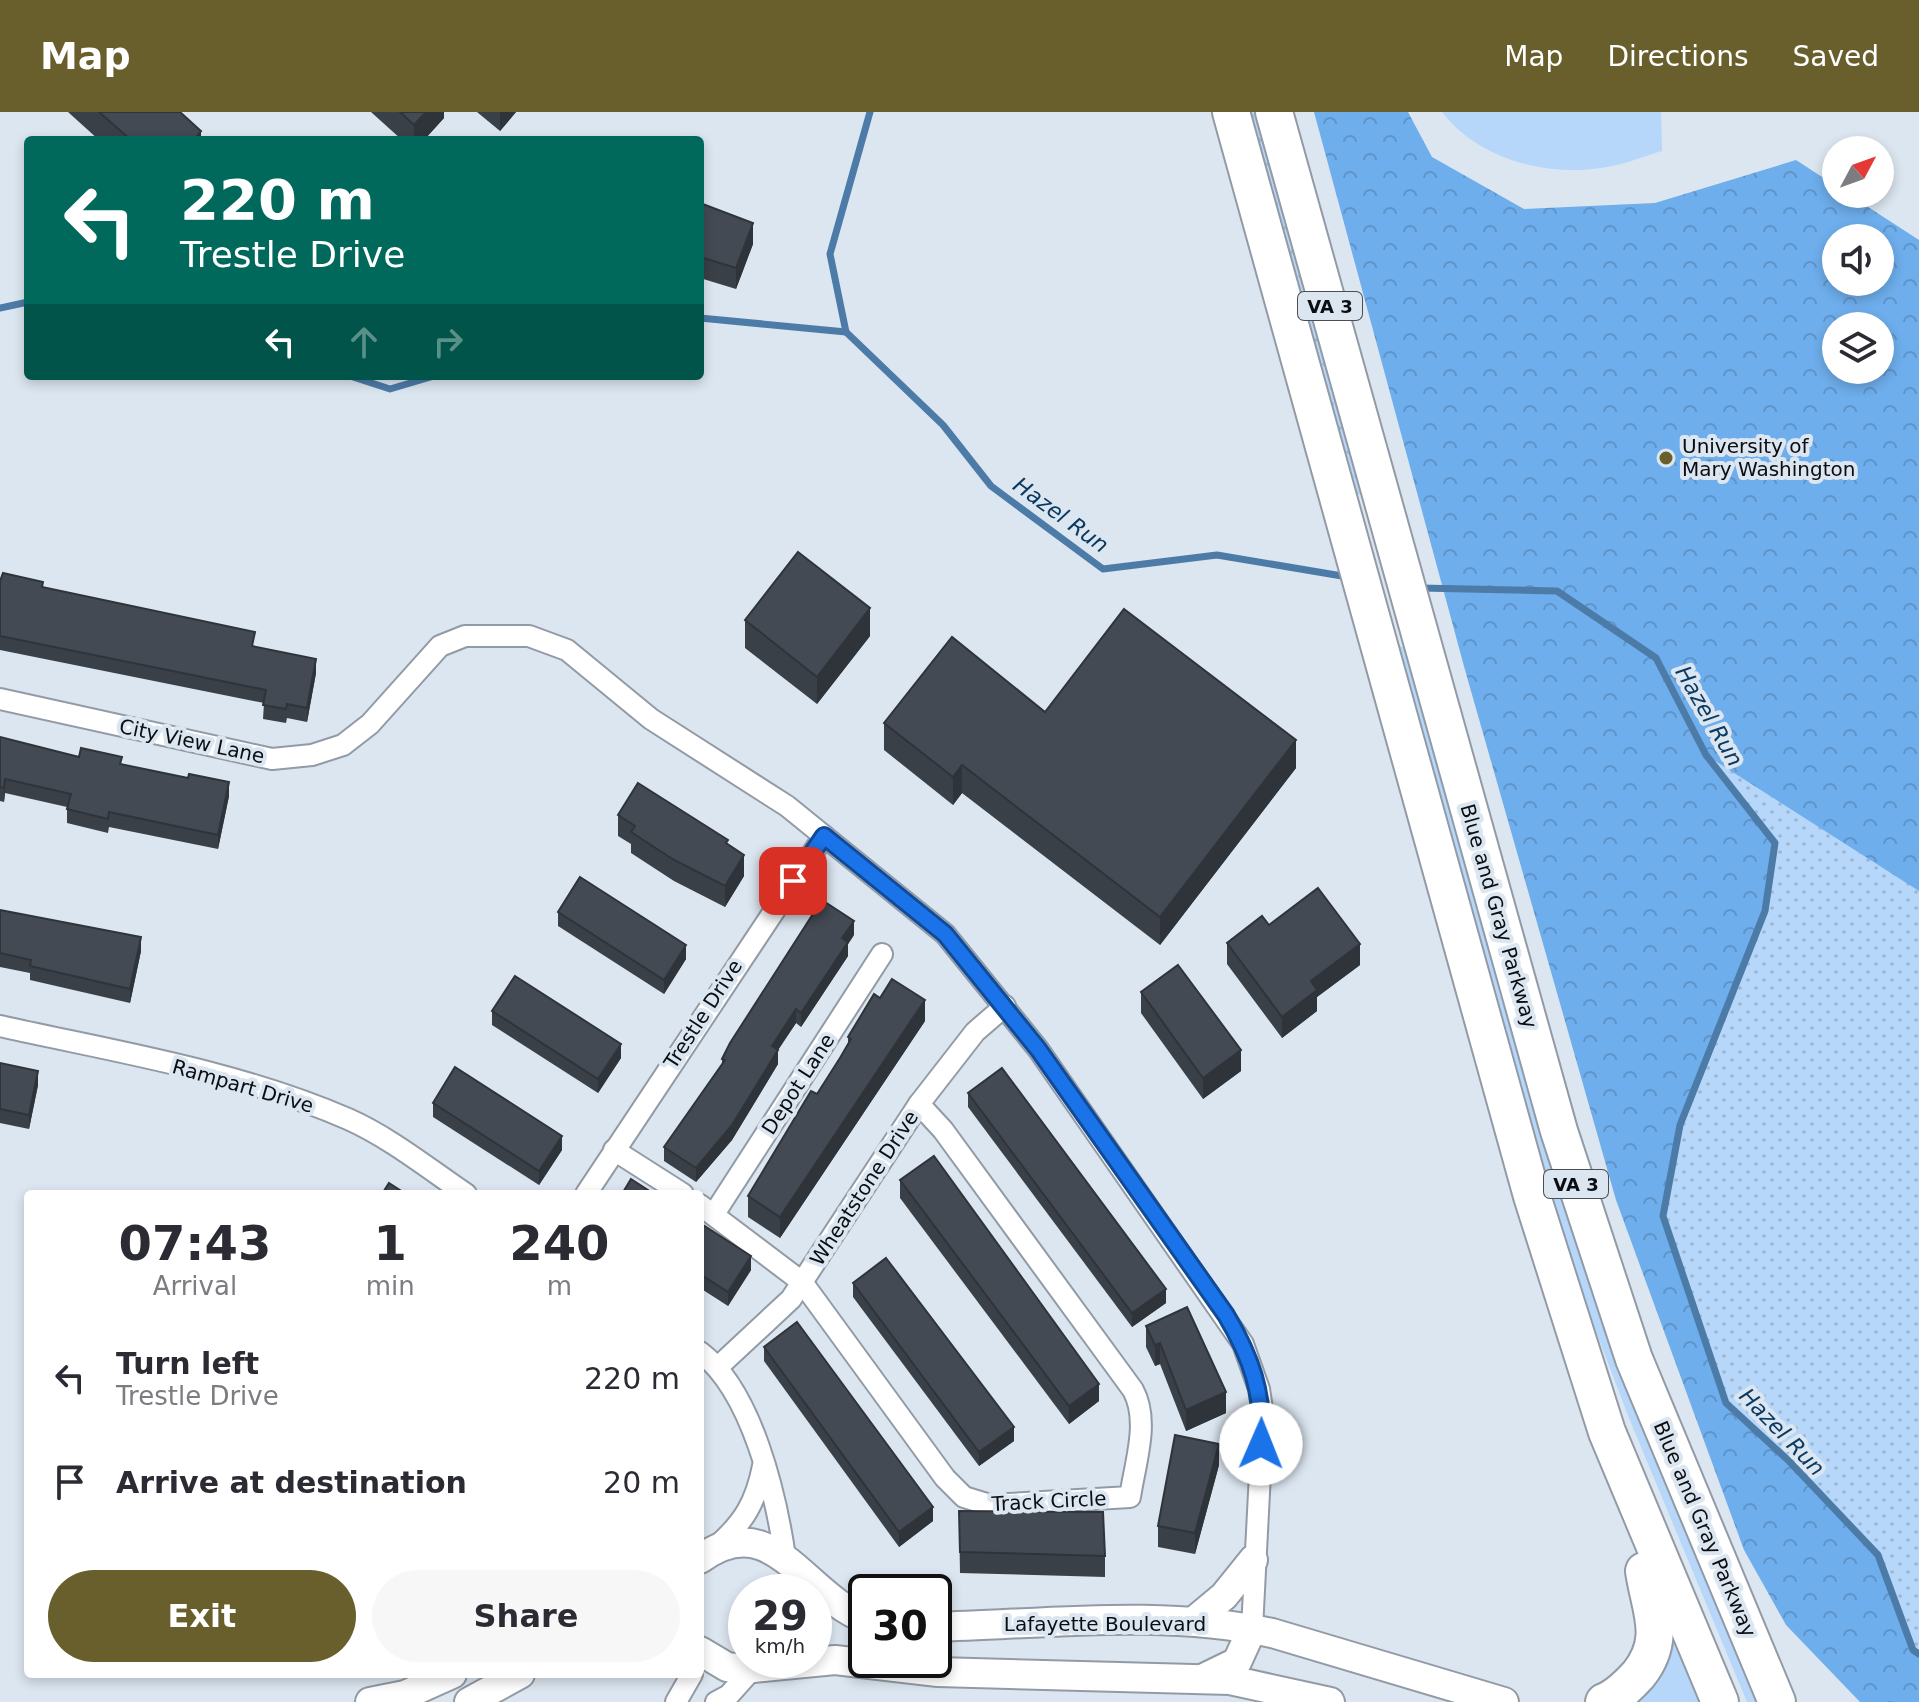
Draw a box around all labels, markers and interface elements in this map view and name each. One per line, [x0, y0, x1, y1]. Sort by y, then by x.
text: Map [40, 34, 131, 78]
text: Map [1504, 40, 1563, 73]
text: Directions [1607, 40, 1748, 73]
text: Saved [1792, 40, 1879, 73]
north arrow [1822, 136, 1894, 208]
map controls [1822, 136, 1894, 384]
text: 220 m [180, 167, 375, 232]
icon: left [48, 168, 152, 272]
button: sound [1822, 224, 1894, 296]
text: Trestle Drive [180, 234, 405, 275]
road number: VA 3 [1298, 292, 1362, 320]
button: layers [1822, 312, 1894, 384]
icon: left [258, 320, 302, 364]
icon: ahead [342, 320, 386, 364]
icon: right [426, 320, 470, 364]
place label: University of Mary Washington [1682, 434, 1855, 481]
marker: University of Mary Washington [1657, 449, 1675, 467]
water label: Hazel Run [1009, 472, 1113, 558]
water label: Hazel Run [1670, 662, 1748, 770]
street label: City View Lane [117, 714, 267, 768]
street label: Blue and Gray Parkway [1455, 801, 1543, 1031]
pin [759, 847, 827, 915]
icon: arrive [771, 859, 815, 903]
street label: Trestle Drive [658, 955, 747, 1074]
street label: Depot Lane [757, 1029, 839, 1139]
street label: Rampart Drive [170, 1054, 316, 1118]
street label: Wheatstone Drive [805, 1106, 923, 1270]
road number: VA 3 [1544, 1170, 1608, 1198]
text: 07:43 [118, 1215, 271, 1271]
text: 1 [374, 1215, 407, 1271]
text: 240 [509, 1215, 609, 1271]
text: Arrival [153, 1271, 237, 1301]
text: min [366, 1271, 415, 1301]
text: m [547, 1271, 572, 1301]
text: Turn left [116, 1346, 259, 1381]
icon: left [48, 1356, 92, 1400]
text: 220 m [584, 1361, 680, 1396]
text: Trestle Drive [116, 1381, 279, 1411]
water label: Hazel Run [1734, 1383, 1830, 1481]
position arrow [1219, 1402, 1303, 1486]
street label: Blue and Gray Parkway [1649, 1417, 1762, 1641]
icon: arrive [48, 1460, 92, 1504]
text: Arrive at destination [116, 1465, 467, 1500]
text: 20 m [603, 1465, 680, 1500]
street label: Track Circle [990, 1486, 1107, 1516]
button: Exit [48, 1570, 356, 1662]
button: Share [372, 1570, 680, 1662]
speed limit sign: 30 [848, 1574, 952, 1678]
text: 29 [752, 1593, 808, 1639]
street label: Lafayette Boulevard [1004, 1612, 1206, 1636]
text: km/h [755, 1634, 805, 1658]

